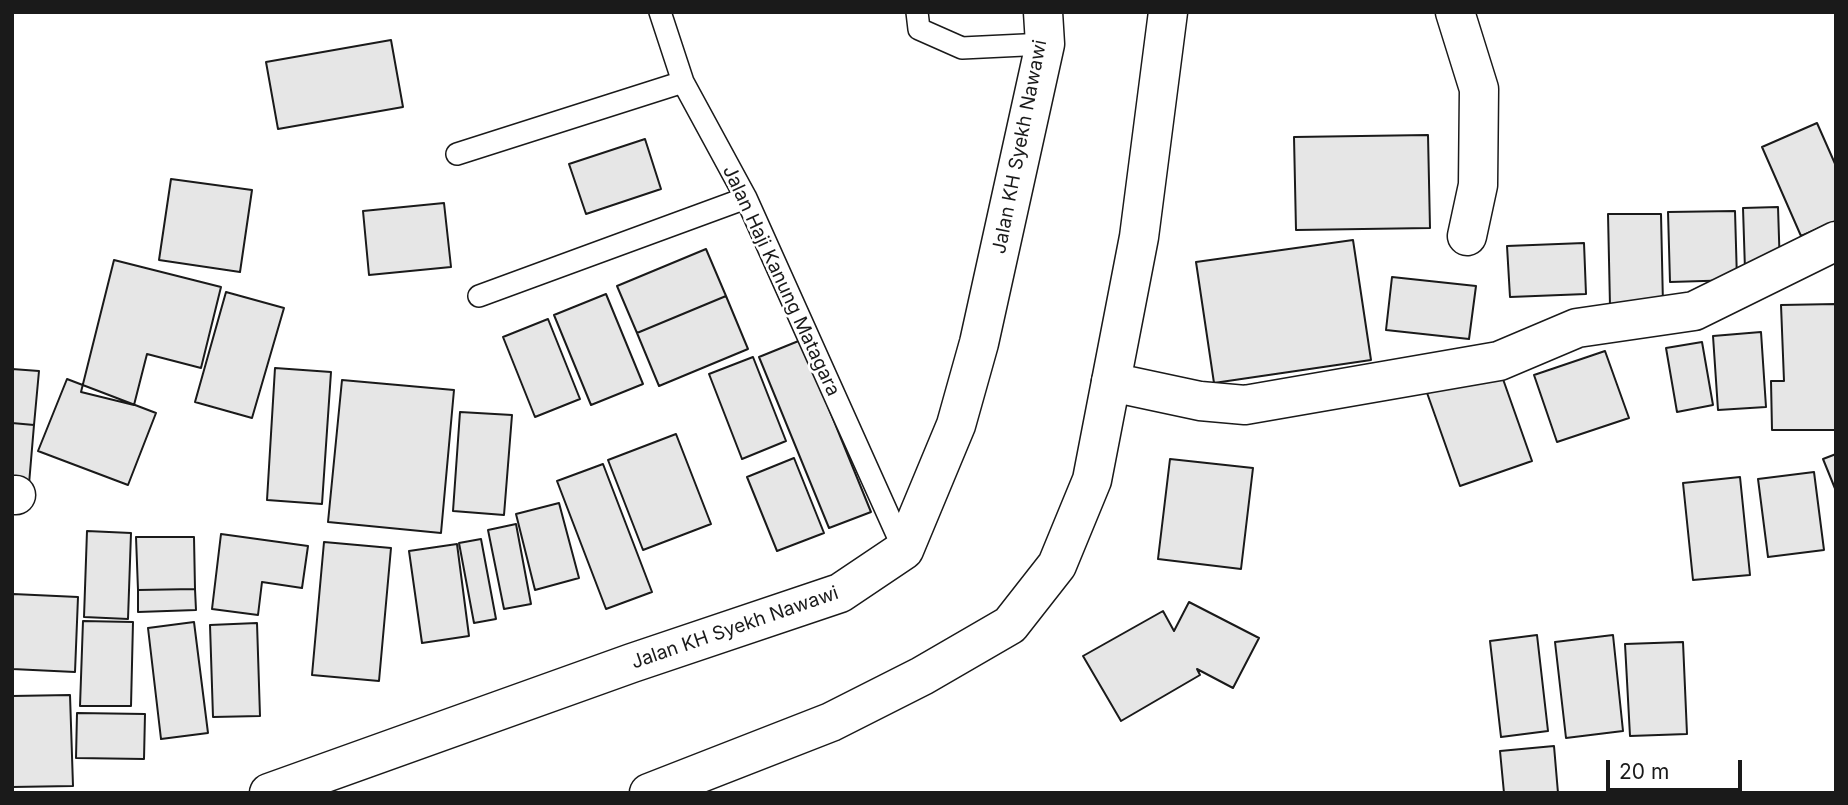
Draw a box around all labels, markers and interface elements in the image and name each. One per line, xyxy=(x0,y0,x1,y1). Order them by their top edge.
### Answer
street label: Jalan KH Syekh Nawawi xyxy=(988,38,1052,256)
street label: Jalan Haji Kanung Matagara xyxy=(717,162,845,400)
street label: Jalan KH Syekh Nawawi xyxy=(628,582,842,674)
scale bar xyxy=(1610,746,1746,790)
text: 20 m xyxy=(1619,759,1669,784)

